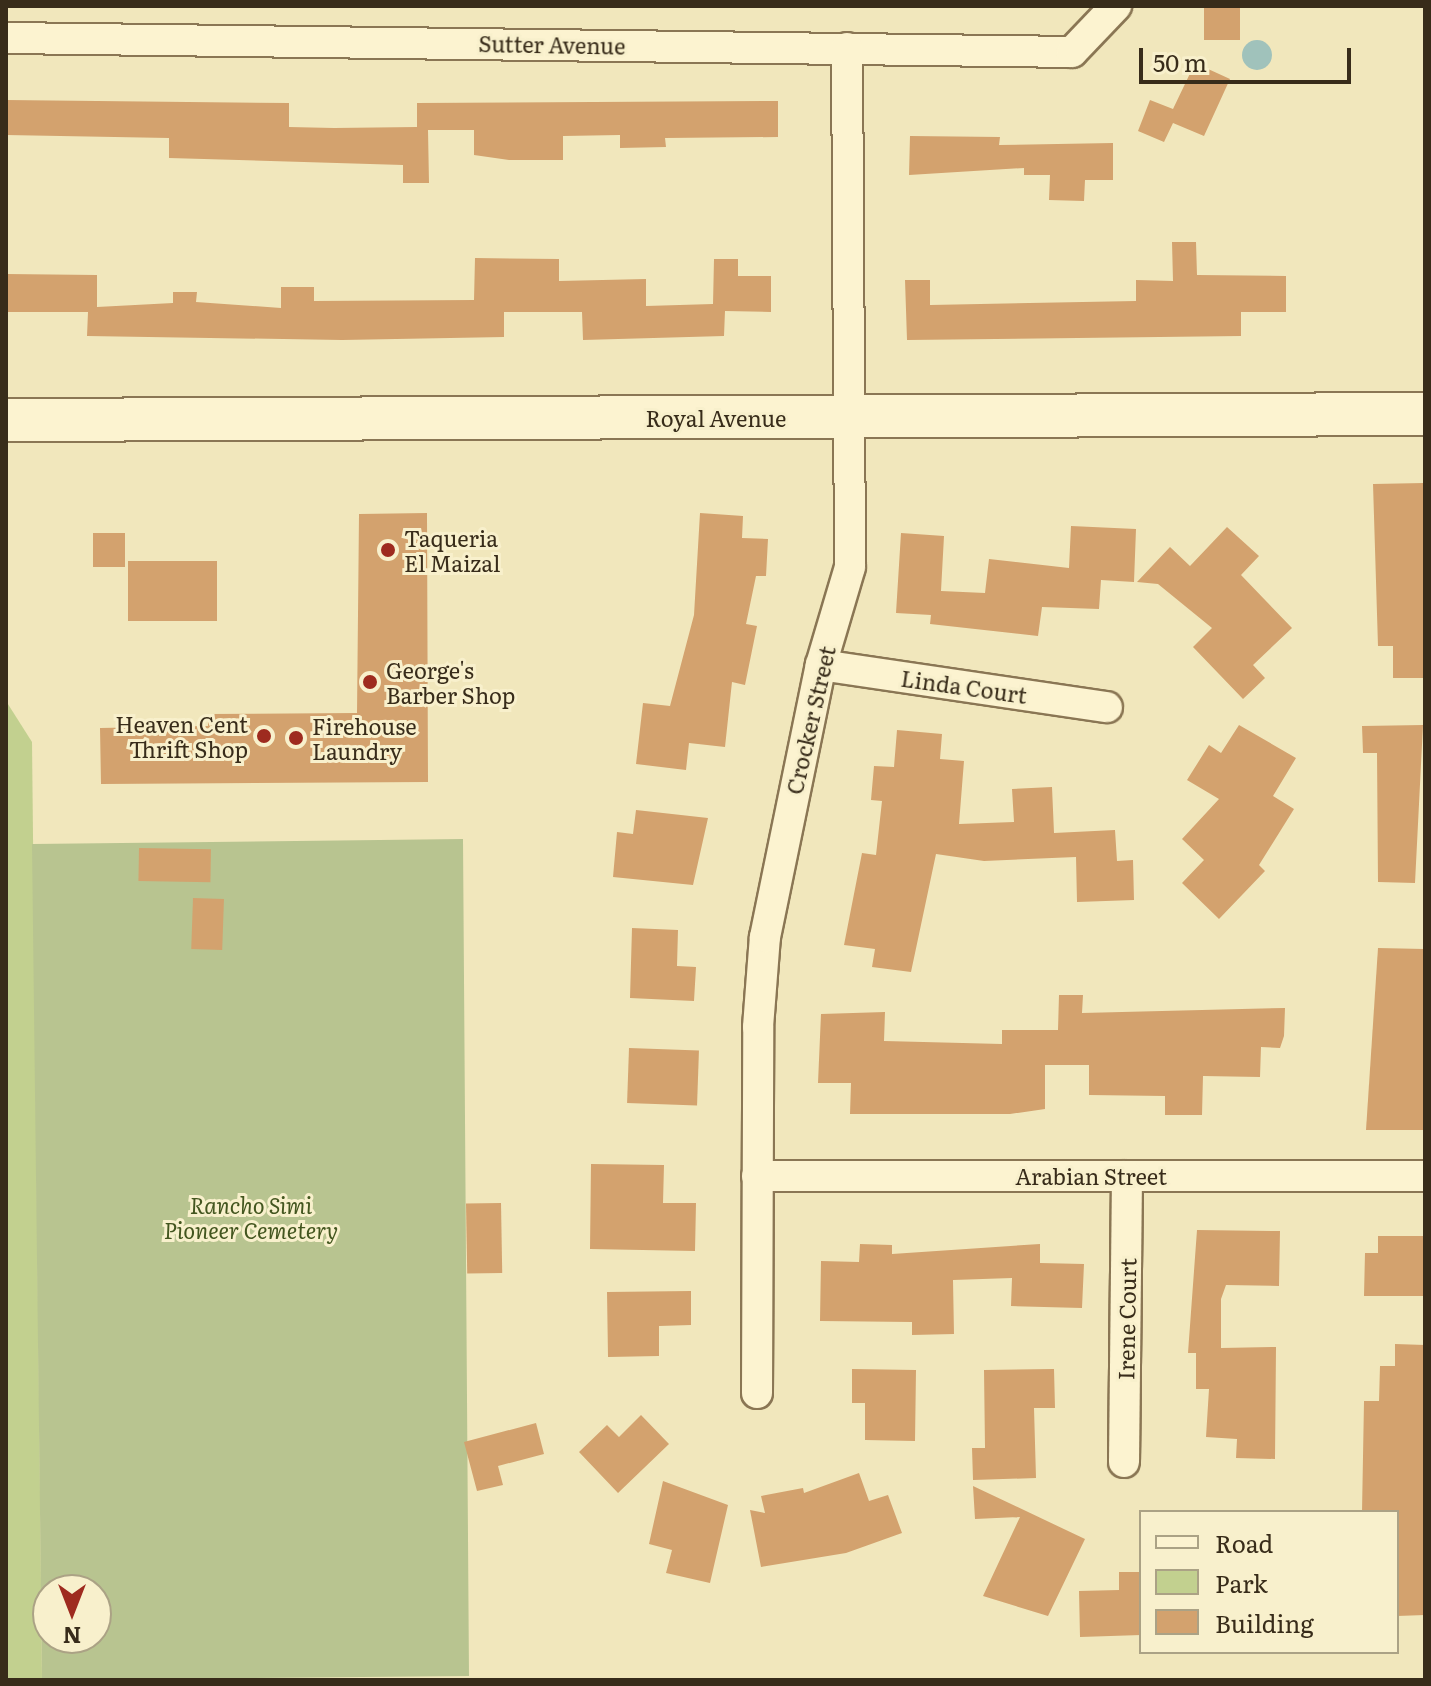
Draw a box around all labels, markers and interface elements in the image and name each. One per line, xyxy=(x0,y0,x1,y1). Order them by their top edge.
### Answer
street label: Sutter Avenue xyxy=(478,30,626,58)
scale bar xyxy=(1143,32,1355,82)
text: 50 m xyxy=(1153,44,1207,79)
street label: Royal Avenue xyxy=(645,405,787,431)
place label: Taqueria El Maizal xyxy=(404,524,500,576)
marker: Taqueria El Maizal xyxy=(379,541,397,559)
street label: Crocker Street xyxy=(780,643,840,797)
place label: George's Barber Shop xyxy=(386,656,515,708)
street label: Linda Court xyxy=(899,664,1029,708)
marker: George's Barber Shop xyxy=(361,673,379,691)
place label: Heaven Cent Thrift Shop xyxy=(115,710,248,762)
place label: Firehouse Laundry xyxy=(312,712,417,764)
marker: Heaven Cent Thrift Shop xyxy=(255,727,273,745)
marker: Firehouse Laundry xyxy=(287,729,305,747)
street label: Arabian Street xyxy=(1015,1163,1167,1189)
park label: Rancho Simi Pioneer Cemetery xyxy=(164,1191,338,1242)
street label: Irene Court xyxy=(1112,1258,1140,1380)
legend xyxy=(1139,1510,1399,1654)
text: Road xyxy=(1215,1525,1273,1560)
text: Park xyxy=(1215,1565,1268,1600)
north arrow xyxy=(32,1574,112,1654)
text: Building xyxy=(1215,1605,1314,1640)
text: N xyxy=(63,1620,81,1653)

